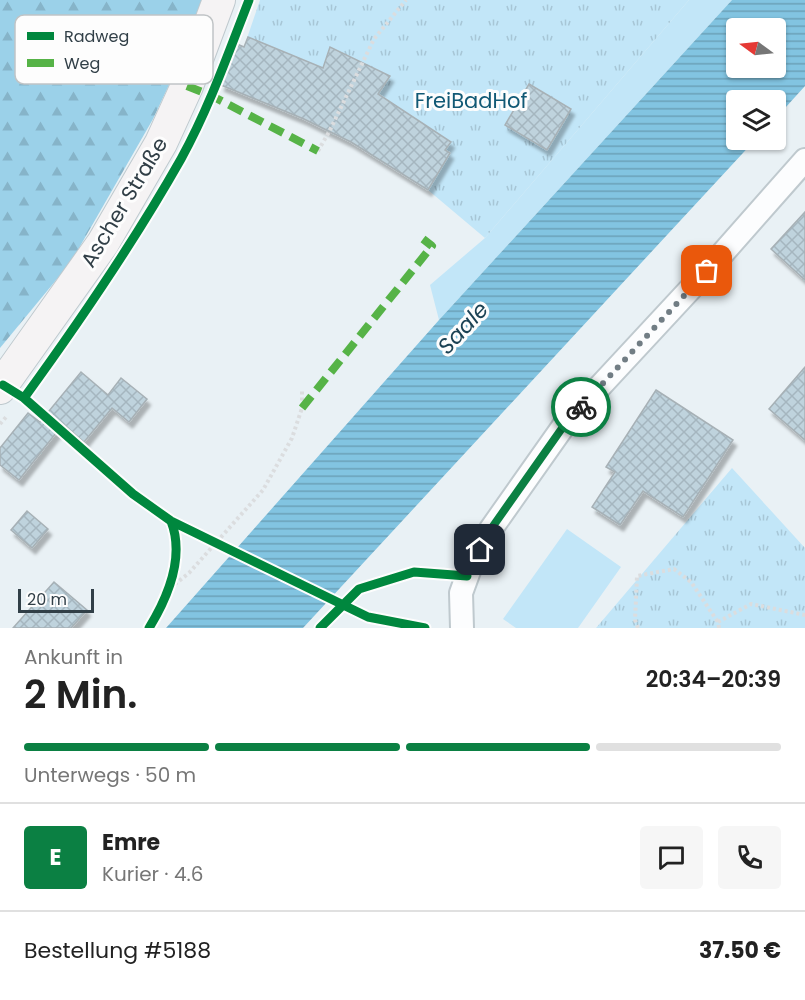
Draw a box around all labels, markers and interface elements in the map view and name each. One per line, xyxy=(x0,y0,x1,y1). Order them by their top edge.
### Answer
legend xyxy=(15,15,213,84)
north arrow xyxy=(726,18,786,78)
map controls xyxy=(726,18,786,150)
text: Radweg xyxy=(64,25,129,48)
text: Weg xyxy=(64,52,100,75)
park label: FreiBadHof xyxy=(415,86,527,115)
button: layers xyxy=(726,90,786,150)
street label: Ascher Straße xyxy=(74,131,174,273)
pin xyxy=(681,245,732,296)
icon: bag xyxy=(690,254,723,287)
water label: Saale xyxy=(431,295,495,361)
courier xyxy=(551,377,611,437)
icon: bike xyxy=(565,391,598,424)
pin xyxy=(454,524,505,575)
icon: home xyxy=(463,533,496,566)
scale bar xyxy=(18,586,94,614)
text: 20 m xyxy=(27,588,67,611)
text: Ankunft in xyxy=(24,643,123,671)
text: 20:34–20:39 xyxy=(646,664,781,695)
text: 2 Min. xyxy=(24,667,138,722)
text: Unterwegs · 50 m xyxy=(24,761,196,789)
button: chat xyxy=(640,826,703,889)
button: phone xyxy=(718,826,781,889)
text: Emre xyxy=(102,827,160,858)
text: E xyxy=(50,842,61,873)
text: Kurier · 4.6 xyxy=(102,860,203,888)
text: Bestellung #5188 xyxy=(24,935,211,966)
text: 37.50 € xyxy=(699,935,781,966)

